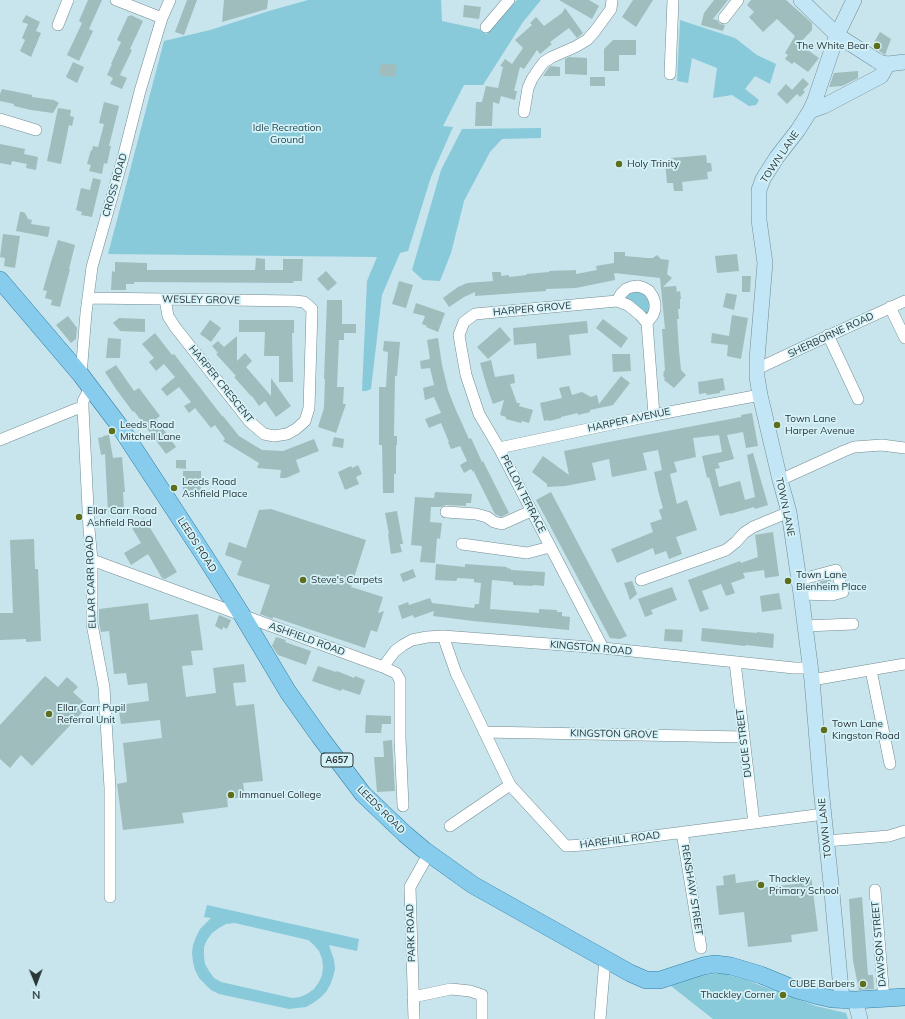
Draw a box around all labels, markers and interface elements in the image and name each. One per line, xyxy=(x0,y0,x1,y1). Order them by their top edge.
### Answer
place label: The White Bear xyxy=(796,40,869,52)
marker: The White Bear xyxy=(872,41,882,51)
park label: Idle Recreation Ground xyxy=(253,122,321,146)
street label: TOWN LANE xyxy=(758,129,802,185)
street label: CROSS ROAD xyxy=(100,152,130,218)
place label: Holy Trinity xyxy=(627,158,679,170)
marker: Holy Trinity xyxy=(614,159,624,169)
street label: WESLEY GROVE xyxy=(162,293,240,307)
street label: HARPER GROVE xyxy=(492,300,572,318)
street label: SHERBORNE ROAD xyxy=(786,310,876,360)
street label: HARPER CRESCENT xyxy=(186,343,256,425)
street label: HARPER AVENUE xyxy=(587,405,671,435)
place label: Town Lane Harper Avenue xyxy=(785,413,855,436)
place label: Leeds Road Mitchell Lane xyxy=(120,419,181,442)
marker: Town Lane Harper Avenue xyxy=(772,420,782,430)
marker: Leeds Road Mitchell Lane xyxy=(107,426,117,436)
street label: PELLON TERRACE xyxy=(498,453,548,535)
place label: Leeds Road Ashfield Place xyxy=(182,476,247,500)
street label: TOWN LANE xyxy=(773,476,797,538)
marker: Leeds Road Ashfield Place xyxy=(169,483,179,493)
place label: Ellar Carr Road Ashfield Road xyxy=(87,505,157,528)
marker: Ellar Carr Road Ashfield Road xyxy=(74,512,84,522)
street label: LEEDS ROAD xyxy=(175,515,219,575)
street label: ELLAR CARR ROAD xyxy=(83,535,99,629)
place label: Town Lane Blenheim Place xyxy=(796,569,867,592)
place label: Steve's Carpets xyxy=(311,574,383,586)
marker: Steve's Carpets xyxy=(298,575,308,585)
marker: Town Lane Blenheim Place xyxy=(783,576,793,586)
street label: ASHFIELD ROAD xyxy=(267,620,347,658)
street label: KINGSTON ROAD xyxy=(549,638,633,658)
place label: Ellar Carr Pupil Referral Unit xyxy=(57,702,125,726)
street label: DUCIE STREET xyxy=(734,708,754,778)
marker: Ellar Carr Pupil Referral Unit xyxy=(44,709,54,719)
place label: Town Lane Kingston Road xyxy=(832,718,900,742)
marker: Town Lane Kingston Road xyxy=(819,725,829,735)
street label: KINGSTON GROVE xyxy=(570,727,658,741)
road number: A657 xyxy=(321,753,353,767)
street label: LEEDS ROAD xyxy=(355,784,407,836)
place label: Immanuel College xyxy=(239,789,321,801)
marker: Immanuel College xyxy=(226,790,236,800)
street label: TOWN LANE xyxy=(816,797,834,859)
street label: HAREHILL ROAD xyxy=(579,829,661,851)
street label: RENSHAW STREET xyxy=(679,844,705,936)
place label: Thackley Primary School xyxy=(769,873,839,896)
marker: Thackley Primary School xyxy=(756,880,766,890)
street label: DAWSON STREET xyxy=(869,901,889,987)
street label: PARK ROAD xyxy=(404,904,418,962)
north arrow xyxy=(16,963,56,1003)
place label: CUBE Barbers xyxy=(789,978,855,990)
marker: CUBE Barbers xyxy=(858,979,868,989)
text: N xyxy=(32,988,40,1002)
place label: Thackley Corner xyxy=(701,989,775,1001)
marker: Thackley Corner xyxy=(778,990,788,1000)

